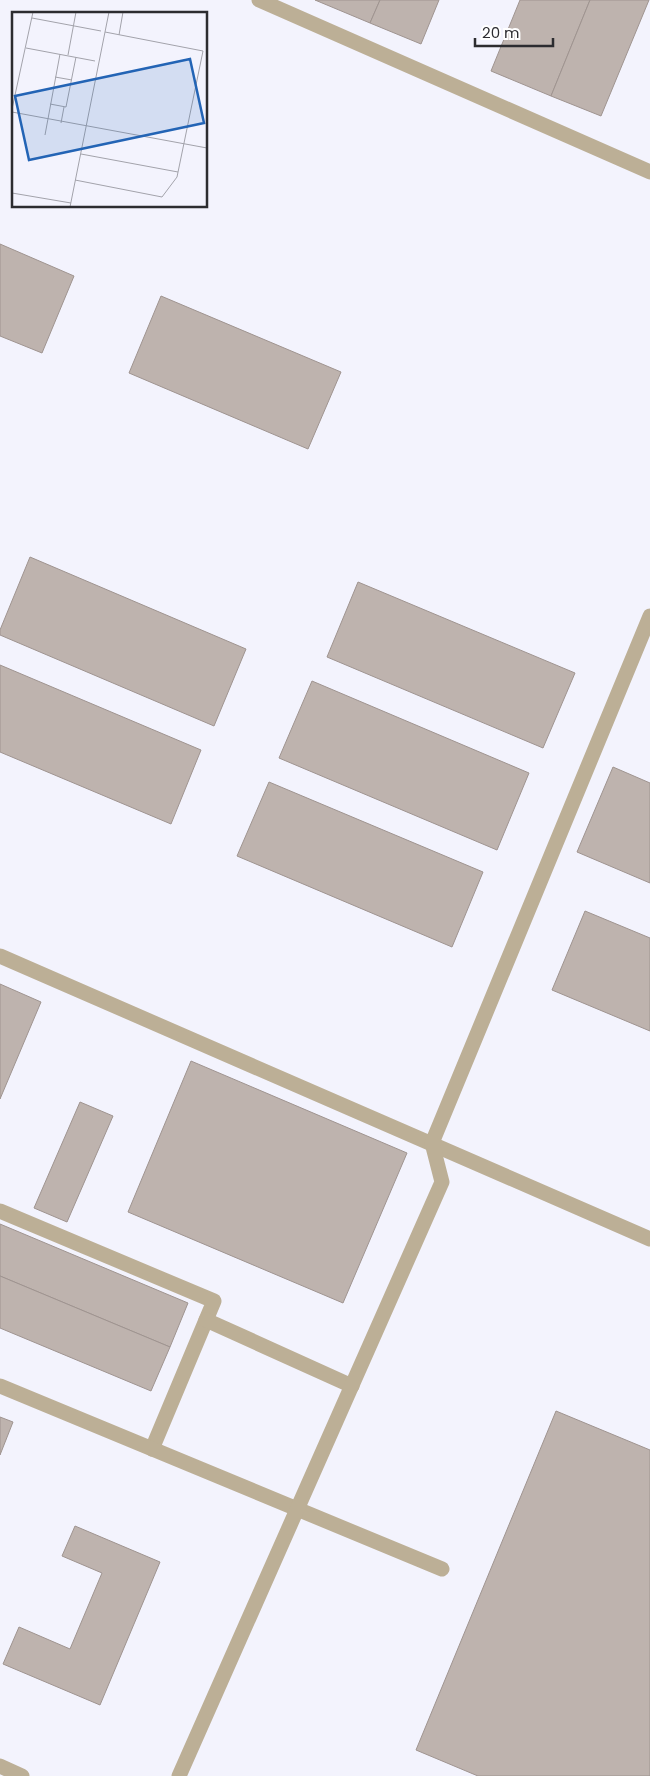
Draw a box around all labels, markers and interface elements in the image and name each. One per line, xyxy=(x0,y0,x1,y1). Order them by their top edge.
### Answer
inset map xyxy=(12,12,208,208)
scale bar xyxy=(475,15,552,47)
text: 20 m xyxy=(482,22,520,43)

